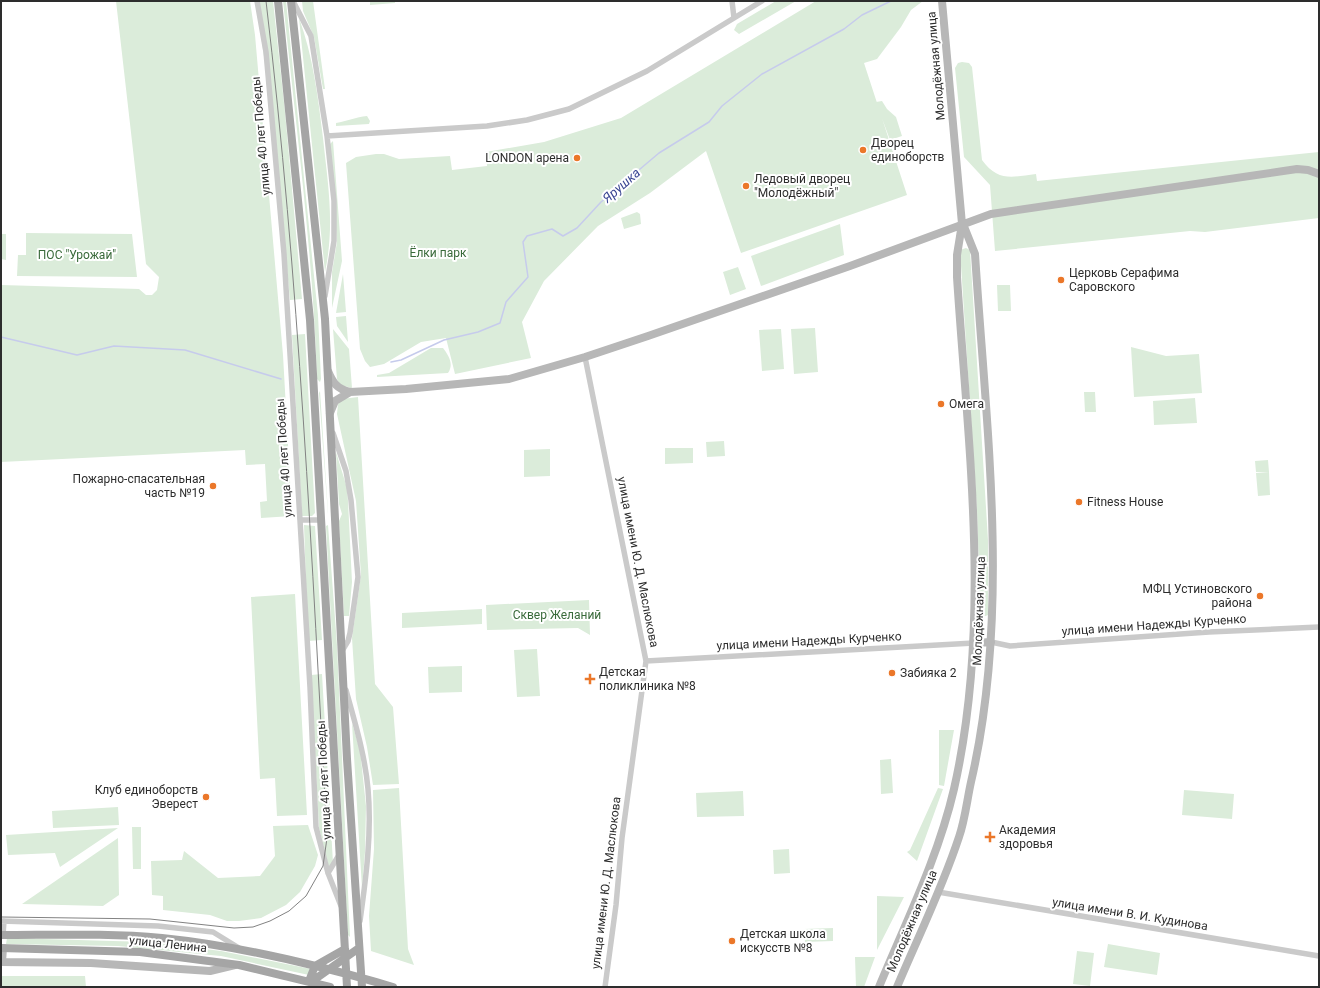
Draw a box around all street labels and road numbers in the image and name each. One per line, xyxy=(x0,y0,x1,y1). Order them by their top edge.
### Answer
street label: Молодёжная улица xyxy=(924,11,948,121)
street label: улица 40 лет Победы xyxy=(249,76,273,196)
street label: улица 40 лет Победы xyxy=(273,398,295,518)
street label: улица имени Ю. Д. Маслюкова xyxy=(615,475,661,649)
street label: Молодёжная улица xyxy=(970,556,988,666)
street label: улица имени Надежды Курченко xyxy=(1061,612,1247,638)
street label: улица имени Надежды Курченко xyxy=(716,629,902,653)
street label: улица 40 лет Победы xyxy=(314,720,334,840)
street label: улица имени Ю. Д. Маслюкова xyxy=(588,796,624,970)
street label: Молодёжная улица xyxy=(884,868,940,974)
street label: улица имени В. И. Кудинова xyxy=(1051,895,1209,933)
street label: улица Ленина xyxy=(128,933,208,955)

